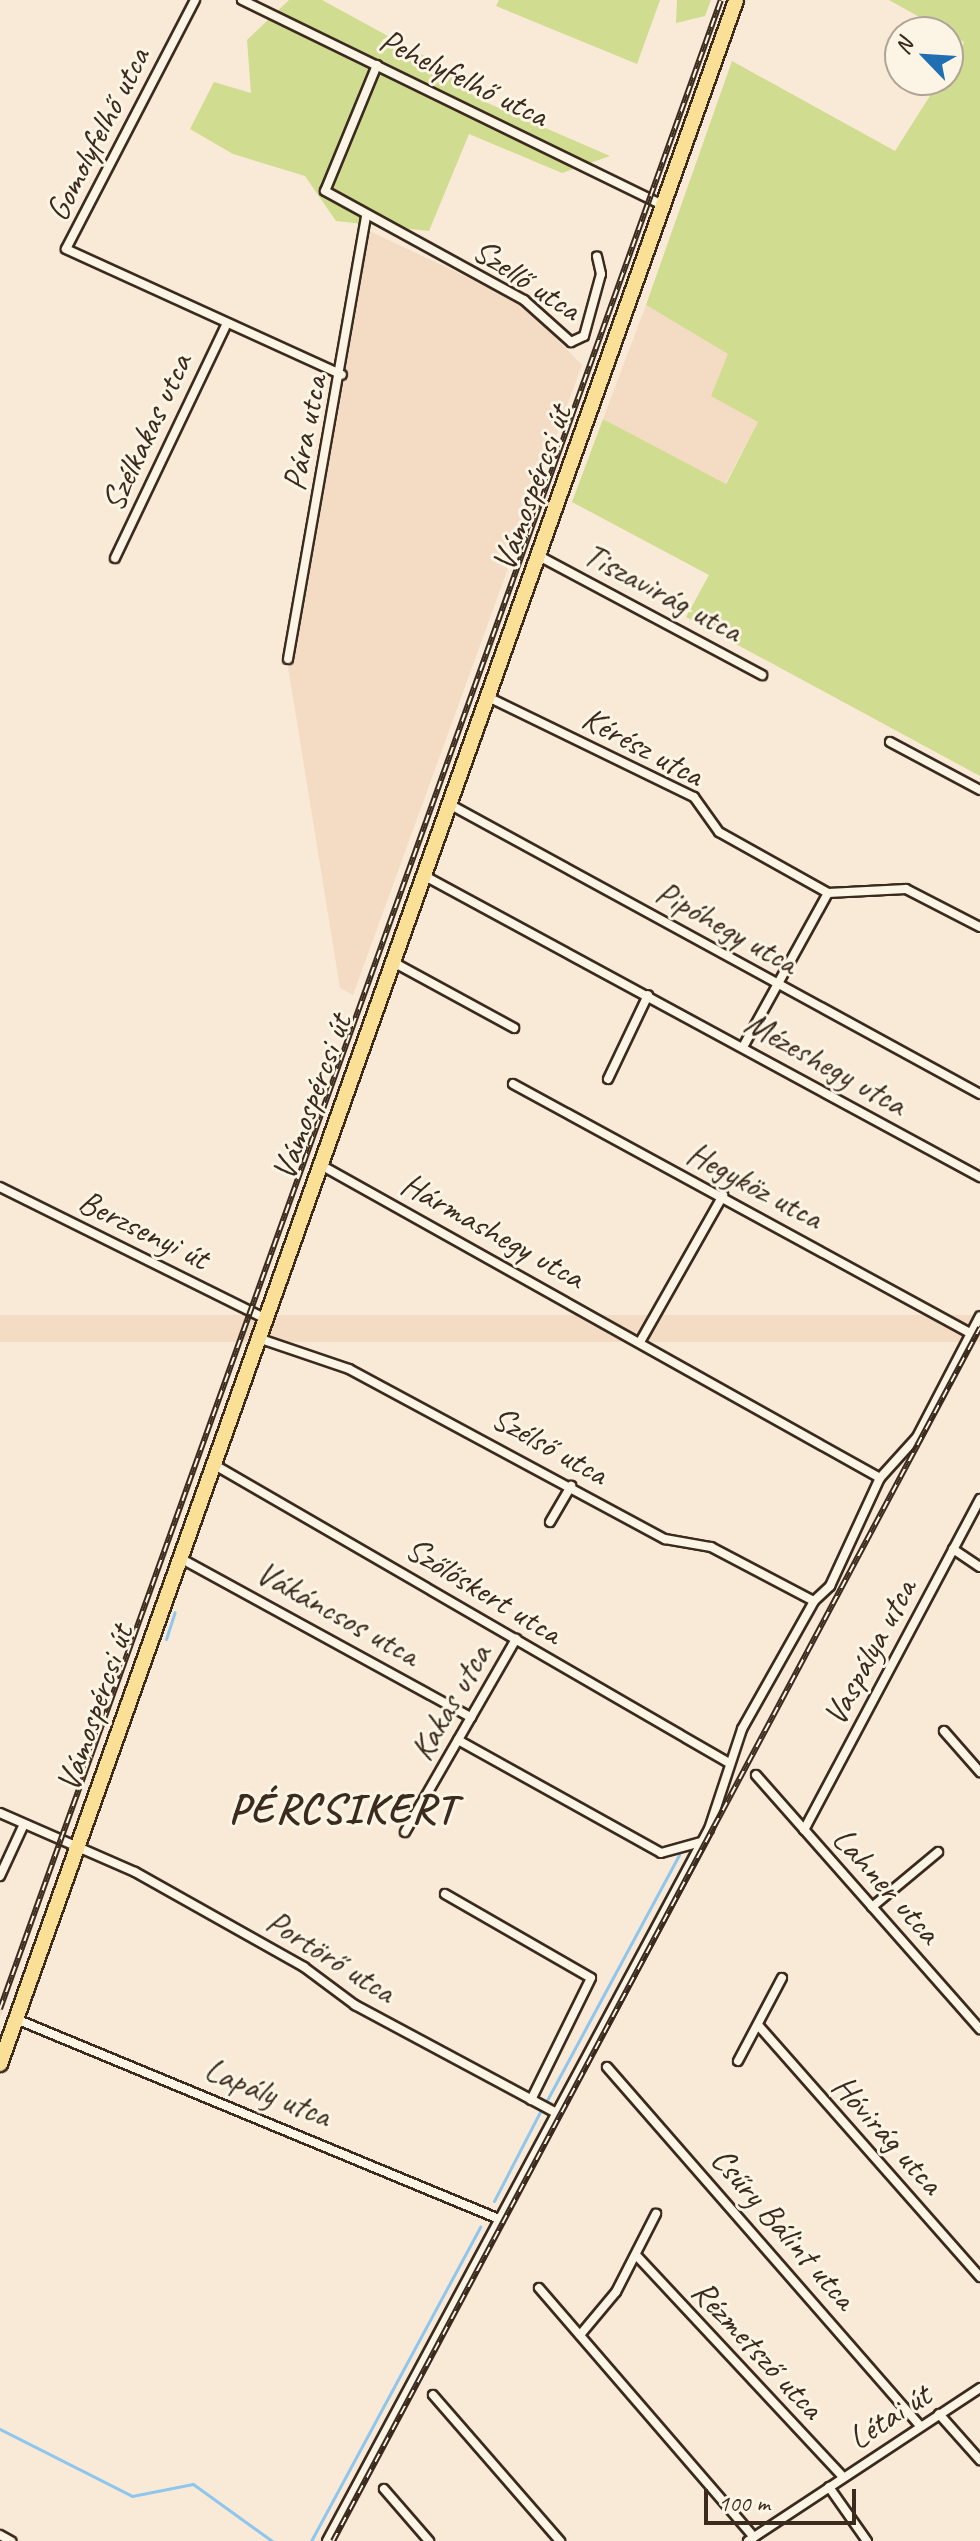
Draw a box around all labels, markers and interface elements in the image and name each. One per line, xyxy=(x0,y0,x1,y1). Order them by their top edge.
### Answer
north arrow xyxy=(884,16,964,96)
street label: Pehelyfelhő utca xyxy=(373,19,555,135)
text: N xyxy=(888,35,920,59)
street label: Gomolyfelhő utca xyxy=(36,41,158,227)
street label: Szellő utca xyxy=(466,229,588,329)
street label: Szélkakas utca xyxy=(92,348,200,516)
street label: Pára utca xyxy=(273,373,335,493)
street label: Vámospércsi út xyxy=(482,400,580,576)
street label: Tiszavirág utca xyxy=(577,534,749,650)
street label: Kérész utca xyxy=(575,697,711,795)
street label: Pipóhegy utca xyxy=(649,871,805,983)
street label: Mézeshegy utca xyxy=(739,1002,913,1124)
street label: Vámospércsi út xyxy=(262,1009,360,1185)
street label: Hegyköz utca xyxy=(681,1133,829,1237)
street label: Hármashegy utca xyxy=(395,1163,591,1297)
street label: Berzsenyi út xyxy=(72,1180,216,1278)
street label: Szélső utca xyxy=(485,1397,615,1493)
street label: Szőlőskert utca xyxy=(399,1528,569,1652)
street label: Vákáncsos utca xyxy=(250,1552,426,1674)
street label: Vaspálya utca xyxy=(814,1572,924,1732)
street label: Vámospércsi út xyxy=(47,1620,141,1796)
street label: Kakas utca xyxy=(401,1637,499,1767)
district label: PÉRCSIKERT xyxy=(230,1784,456,1834)
street label: Lahner utca xyxy=(825,1819,949,1951)
street label: Portörő utca xyxy=(259,1901,403,2011)
street label: Lapály utca xyxy=(199,2048,337,2136)
street label: Hóvirág utca xyxy=(824,2066,952,2202)
street label: Csűry Bálint utca xyxy=(703,2139,865,2317)
street label: Rézmetsző utca xyxy=(683,2271,833,2427)
street label: Létai út xyxy=(840,2374,938,2458)
scale bar xyxy=(708,2473,860,2523)
text: 100 m xyxy=(718,2488,770,2518)

